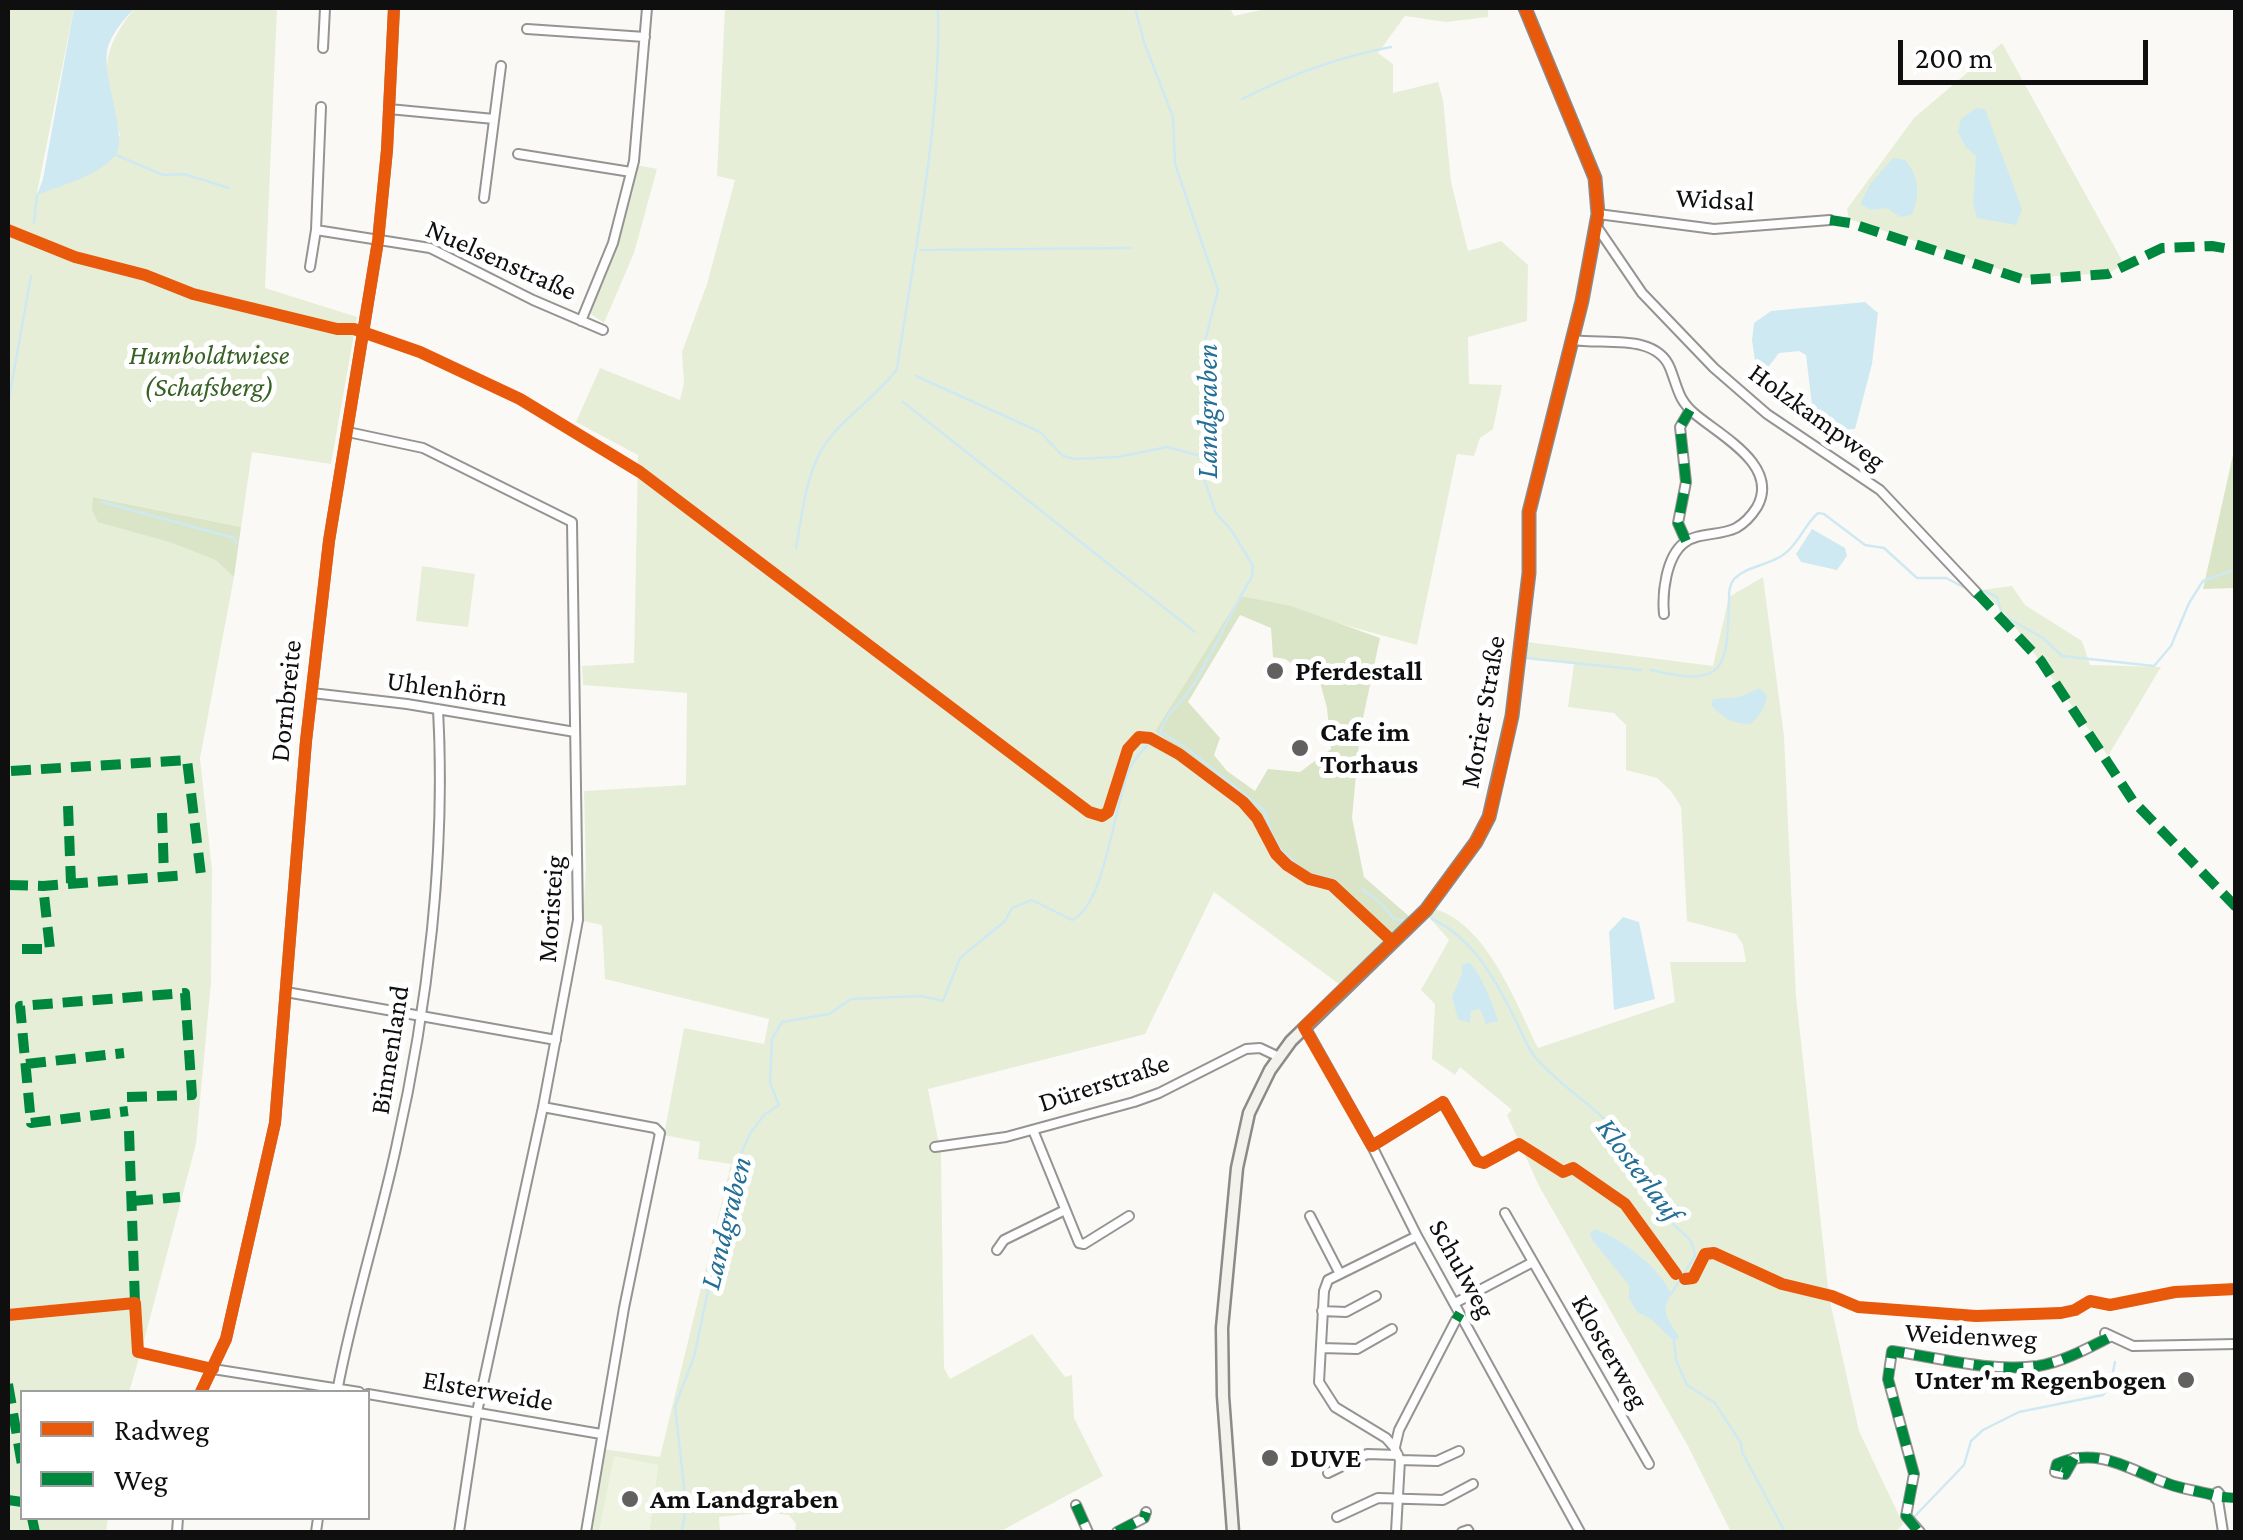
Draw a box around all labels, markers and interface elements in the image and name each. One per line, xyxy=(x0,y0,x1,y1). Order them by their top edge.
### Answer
scale bar xyxy=(1903,20,2153,82)
text: 200 m xyxy=(1915,41,1993,74)
street label: Widsal xyxy=(1675,181,1755,219)
street label: Nuelsenstraße xyxy=(420,212,582,308)
park label: Humboldtwiese (Schafsberg) xyxy=(129,338,289,404)
water label: Landgraben xyxy=(1190,343,1226,479)
street label: Holzkampweg xyxy=(1742,356,1892,478)
street label: Morier Straße xyxy=(1453,633,1513,791)
street label: Dornbreite xyxy=(263,638,309,764)
place label: Pferdestall xyxy=(1295,654,1423,688)
marker: Pferdestall xyxy=(1264,660,1286,682)
street label: Uhlenhörn xyxy=(384,664,510,714)
place label: Cafe im Torhaus xyxy=(1320,715,1418,781)
marker: Cafe im Torhaus xyxy=(1289,737,1311,759)
street label: Moristeig xyxy=(530,854,572,964)
street label: Binnenland xyxy=(363,983,417,1117)
street label: Dürerstraße xyxy=(1034,1046,1174,1120)
water label: Klosterlauf xyxy=(1588,1111,1690,1229)
water label: Landgraben xyxy=(692,1153,760,1293)
street label: Schulweg xyxy=(1421,1214,1503,1324)
street label: Klosterweg xyxy=(1564,1289,1656,1415)
street label: Weidenweg xyxy=(1904,1316,2038,1356)
street label: Elsterweide xyxy=(420,1363,556,1419)
place label: Unter'm Regenbogen xyxy=(1914,1363,2166,1397)
marker: Unter'm Regenbogen xyxy=(2175,1369,2197,1391)
legend xyxy=(20,1390,370,1520)
text: Radweg xyxy=(114,1413,210,1446)
place label: DUVE xyxy=(1290,1441,1361,1475)
marker: DUVE xyxy=(1259,1447,1281,1469)
text: Weg xyxy=(114,1463,168,1496)
place label: Am Landgraben xyxy=(650,1482,839,1516)
marker: Am Landgraben xyxy=(619,1488,641,1510)

